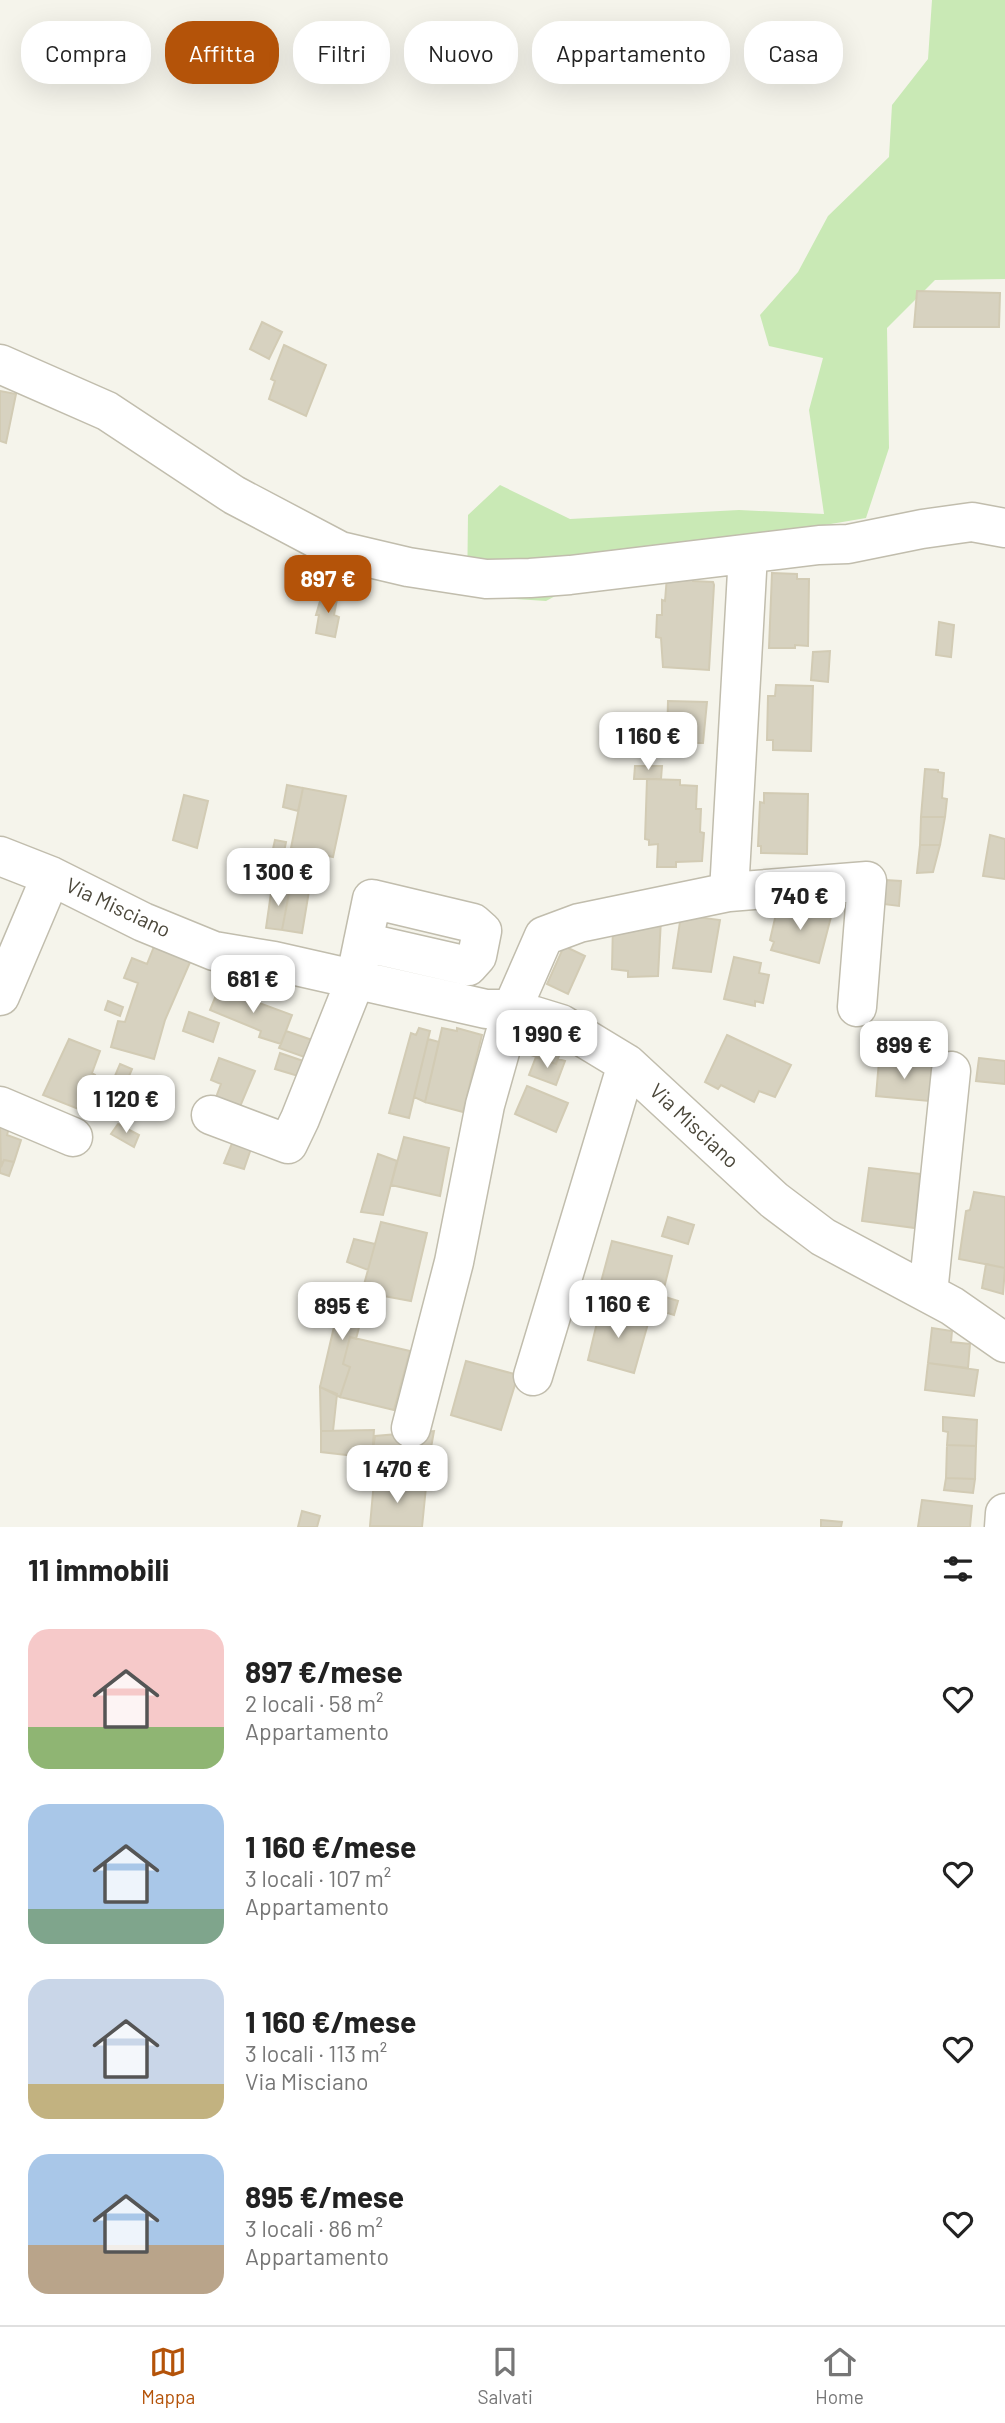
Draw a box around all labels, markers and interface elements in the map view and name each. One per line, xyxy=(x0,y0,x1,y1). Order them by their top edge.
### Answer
chip: Compra xyxy=(21,21,151,84)
chip: Affitta xyxy=(165,21,279,84)
chip: Filtri xyxy=(293,21,390,84)
chip: Nuovo xyxy=(404,21,518,84)
chip: Appartamento xyxy=(532,21,730,84)
chip: Casa xyxy=(744,21,843,84)
pin: 897 € xyxy=(279,556,377,615)
text: 897 € xyxy=(300,564,356,592)
pin: 1 160 € xyxy=(583,712,713,772)
text: 1 160 € xyxy=(615,721,681,749)
pin: 1 300 € xyxy=(213,848,343,908)
text: 1 300 € xyxy=(243,857,313,885)
street label: Via Misciano xyxy=(62,871,175,942)
pin: 740 € xyxy=(751,872,849,932)
text: 740 € xyxy=(771,881,829,909)
pin: 681 € xyxy=(204,956,302,1015)
text: 681 € xyxy=(227,964,279,992)
pin: 1 990 € xyxy=(482,1010,612,1070)
text: 1 990 € xyxy=(512,1019,582,1047)
pin: 899 € xyxy=(855,1021,953,1081)
text: 899 € xyxy=(876,1030,932,1058)
pin: 1 120 € xyxy=(61,1076,191,1135)
street label: Via Misciano xyxy=(645,1077,745,1172)
text: 1 120 € xyxy=(93,1084,159,1112)
pin: 1 160 € xyxy=(553,1280,683,1340)
pin: 895 € xyxy=(293,1282,391,1342)
text: 1 160 € xyxy=(585,1289,651,1317)
text: 895 € xyxy=(314,1291,370,1319)
pin: 1 470 € xyxy=(332,1446,462,1505)
text: 1 470 € xyxy=(363,1454,431,1482)
icon: filters xyxy=(939,1550,977,1588)
text: 11 immobili xyxy=(28,1551,169,1587)
text: 897 €/mese xyxy=(245,1653,403,1689)
icon: home xyxy=(84,1657,168,1741)
icon: heart xyxy=(939,1680,977,1718)
text: 2 locali · 58 m² xyxy=(245,1689,384,1717)
text: Appartamento xyxy=(245,1717,389,1745)
text: 1 160 €/mese xyxy=(245,1828,416,1864)
icon: home xyxy=(84,1832,168,1916)
icon: heart xyxy=(939,1855,977,1893)
text: 3 locali · 107 m² xyxy=(245,1864,391,1892)
text: Appartamento xyxy=(245,1892,389,1920)
text: 1 160 €/mese xyxy=(245,2003,416,2039)
icon: home xyxy=(84,2007,168,2091)
icon: heart xyxy=(939,2030,977,2068)
text: 3 locali · 113 m² xyxy=(245,2039,387,2067)
text: Via Misciano xyxy=(245,2067,369,2095)
text: 895 €/mese xyxy=(245,2178,404,2214)
icon: home xyxy=(84,2182,168,2266)
icon: heart xyxy=(939,2205,977,2243)
text: 3 locali · 86 m² xyxy=(245,2214,383,2242)
text: Appartamento xyxy=(245,2242,389,2270)
tab: Mappa xyxy=(141,2343,195,2408)
tab: Salvati xyxy=(478,2343,533,2408)
tab: Home xyxy=(815,2343,864,2408)

